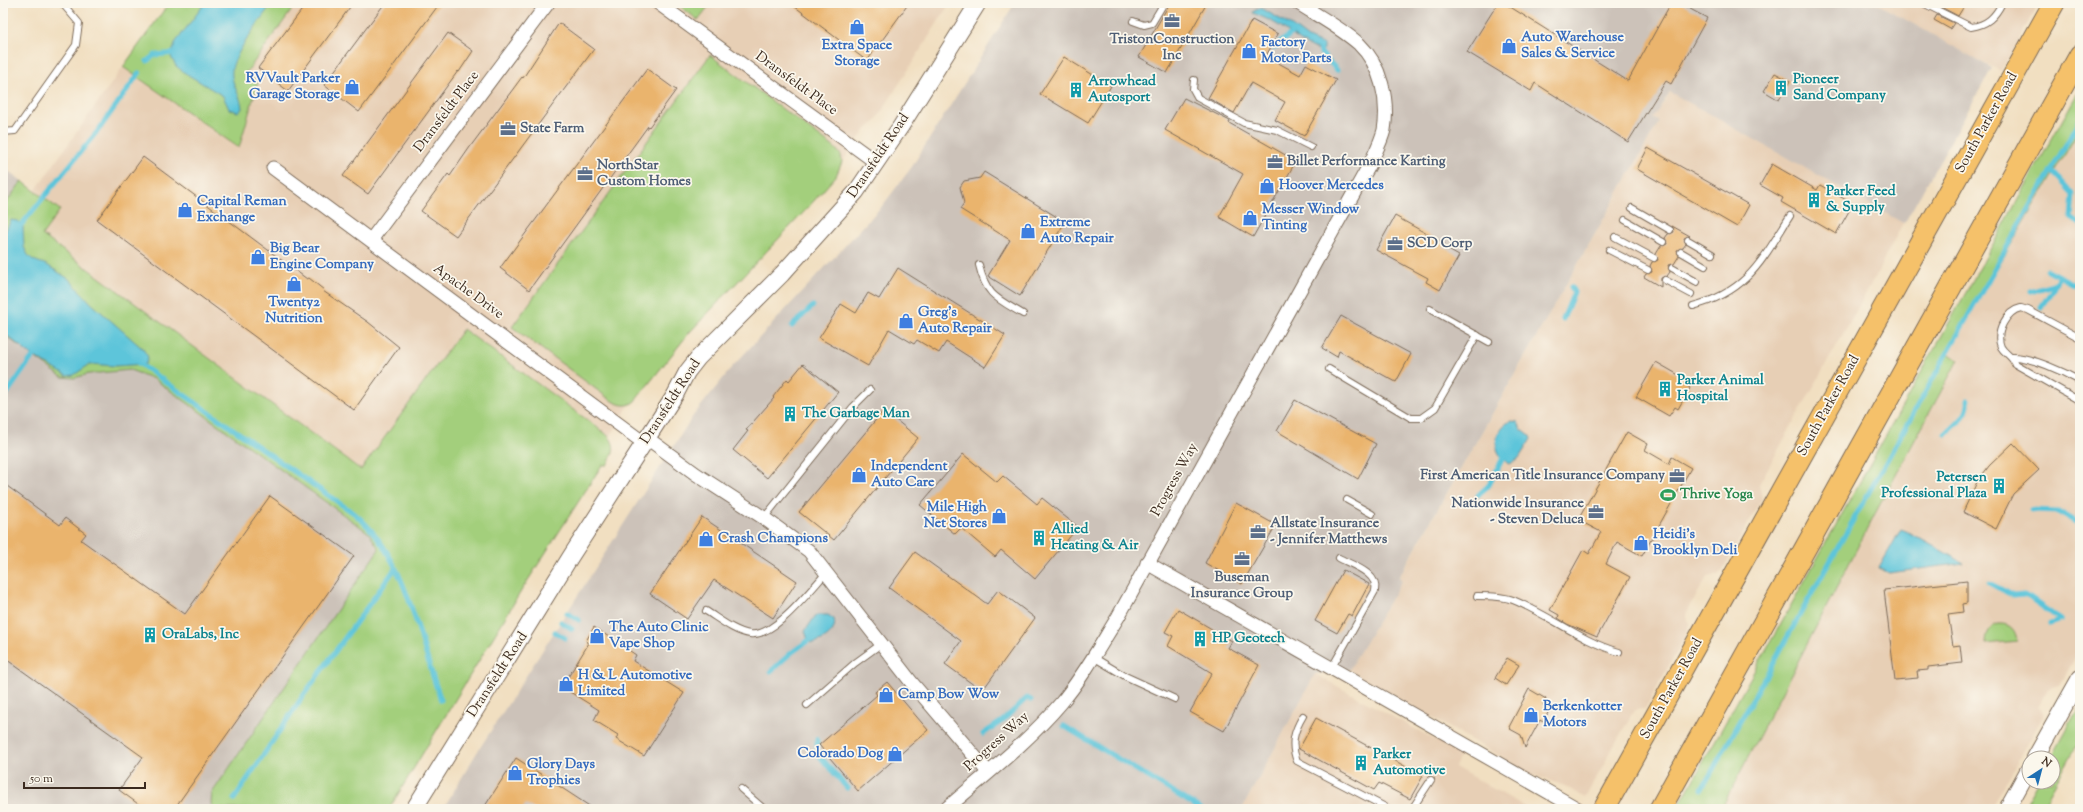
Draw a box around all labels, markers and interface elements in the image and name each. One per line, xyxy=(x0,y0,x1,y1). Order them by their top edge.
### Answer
office icon: TristonConstruction Inc xyxy=(1163,12,1181,30)
shop icon: Extra Space Storage xyxy=(848,18,866,36)
place label: Auto Warehouse Sales & Service xyxy=(1521,28,1624,64)
place label: TristonConstruction Inc xyxy=(1109,30,1235,66)
place label: Factory Motor Parts xyxy=(1261,33,1332,69)
place label: Extra Space Storage xyxy=(822,36,893,72)
shop icon: Auto Warehouse Sales & Service xyxy=(1500,37,1518,55)
shop icon: Factory Motor Parts xyxy=(1240,42,1258,60)
street label: Dransfeldt Place xyxy=(751,47,841,121)
street label: Dransfeldt Place xyxy=(410,67,484,157)
place label: RVVault Parker Garage Storage xyxy=(246,69,341,105)
street label: South Parker Road xyxy=(1951,69,2023,177)
place label: Pioneer Sand Company xyxy=(1793,70,1886,106)
place label: Arrowhead Autosport xyxy=(1088,72,1156,108)
shop icon: RVVault Parker Garage Storage xyxy=(343,78,361,96)
building icon: Pioneer Sand Company xyxy=(1772,79,1790,97)
building icon: Arrowhead Autosport xyxy=(1067,81,1085,99)
street label: Dransfeldt Road xyxy=(843,110,915,202)
place label: State Farm xyxy=(520,119,585,139)
office icon: State Farm xyxy=(499,120,517,138)
place label: Billet Performance Karting xyxy=(1287,152,1446,172)
office icon: Billet Performance Karting xyxy=(1266,153,1284,171)
place label: NorthStar Custom Homes xyxy=(597,156,691,192)
office icon: NorthStar Custom Homes xyxy=(576,165,594,183)
place label: Hoover Mercedes xyxy=(1279,176,1384,196)
shop icon: Hoover Mercedes xyxy=(1258,177,1276,195)
place label: Parker Feed & Supply xyxy=(1826,182,1896,218)
building icon: Parker Feed & Supply xyxy=(1805,191,1823,209)
place label: Capital Reman Exchange xyxy=(197,192,287,228)
place label: Messer Window Tinting xyxy=(1262,200,1360,236)
shop icon: Capital Reman Exchange xyxy=(176,201,194,219)
shop icon: Messer Window Tinting xyxy=(1241,209,1259,227)
place label: Extreme Auto Repair xyxy=(1040,213,1115,249)
shop icon: Extreme Auto Repair xyxy=(1019,222,1037,240)
place label: SCD Corp xyxy=(1407,234,1473,254)
office icon: SCD Corp xyxy=(1386,235,1404,253)
place label: Big Bear Engine Company xyxy=(270,239,374,275)
shop icon: Big Bear Engine Company xyxy=(249,248,267,266)
street label: Apache Drive xyxy=(429,260,507,324)
shop icon: Twenty2 Nutrition xyxy=(285,275,303,293)
place label: Twenty2 Nutrition xyxy=(265,293,324,329)
place label: Greg's Auto Repair xyxy=(918,303,993,339)
shop icon: Greg's Auto Repair xyxy=(897,312,915,330)
street label: South Parker Road xyxy=(1793,352,1865,460)
street label: Dransfeldt Road xyxy=(636,355,706,449)
place label: Parker Animal Hospital xyxy=(1677,371,1764,407)
building icon: Parker Animal Hospital xyxy=(1656,380,1674,398)
place label: The Garbage Man xyxy=(802,404,911,424)
building icon: The Garbage Man xyxy=(781,405,799,423)
street label: Progress Way xyxy=(1147,440,1203,520)
place label: Independent Auto Care xyxy=(871,457,948,493)
shop icon: Independent Auto Care xyxy=(850,466,868,484)
place label: First American Title Insurance Company xyxy=(1420,466,1665,486)
office icon: First American Title Insurance Company xyxy=(1668,467,1686,485)
place label: Petersen Professional Plaza xyxy=(1881,468,1988,504)
building icon: Petersen Professional Plaza xyxy=(1990,477,2008,495)
place label: Thrive Yoga xyxy=(1680,485,1754,505)
sports icon: Thrive Yoga xyxy=(1659,486,1677,504)
place label: Nationwide Insurance - Steven Deluca xyxy=(1452,494,1585,530)
place label: Mile High Net Stores xyxy=(924,498,988,534)
office icon: Nationwide Insurance - Steven Deluca xyxy=(1587,503,1605,521)
shop icon: Mile High Net Stores xyxy=(990,507,1008,525)
place label: Allstate Insurance - Jennifer Matthews xyxy=(1270,514,1388,550)
place label: Allied Heating & Air xyxy=(1051,520,1139,556)
office icon: Allstate Insurance - Jennifer Matthews xyxy=(1249,523,1267,541)
place label: Heidi's Brooklyn Deli xyxy=(1653,525,1737,561)
place label: Crash Champions xyxy=(718,529,829,549)
building icon: Allied Heating & Air xyxy=(1030,529,1048,547)
shop icon: Crash Champions xyxy=(697,530,715,548)
shop icon: Heidi's Brooklyn Deli xyxy=(1632,534,1650,552)
office icon: Buseman Insurance Group xyxy=(1233,550,1251,568)
place label: Buseman Insurance Group xyxy=(1191,568,1293,604)
place label: The Auto Clinic Vape Shop xyxy=(609,618,709,654)
place label: OraLabs, Inc xyxy=(162,625,240,645)
building icon: OraLabs, Inc xyxy=(141,626,159,644)
shop icon: The Auto Clinic Vape Shop xyxy=(588,627,606,645)
street label: Dransfeldt Road xyxy=(463,628,533,722)
place label: HP Geotech xyxy=(1212,629,1286,649)
building icon: HP Geotech xyxy=(1191,630,1209,648)
street label: South Parker Road xyxy=(1636,635,1708,743)
place label: H & L Automotive Limited xyxy=(578,666,693,702)
shop icon: H & L Automotive Limited xyxy=(557,675,575,693)
place label: Camp Bow Wow xyxy=(898,685,1000,705)
shop icon: Camp Bow Wow xyxy=(877,686,895,704)
place label: Berkenkotter Motors xyxy=(1543,697,1623,733)
shop icon: Berkenkotter Motors xyxy=(1522,706,1540,724)
street label: Progress Way xyxy=(960,707,1034,777)
place label: Colorado Dog xyxy=(798,744,883,764)
shop icon: Colorado Dog xyxy=(886,745,904,763)
place label: Parker Automotive xyxy=(1373,745,1446,781)
north arrow xyxy=(2021,750,2061,790)
text: N xyxy=(2037,753,2055,772)
building icon: Parker Automotive xyxy=(1352,754,1370,772)
place label: Glory Days Trophies xyxy=(527,755,595,791)
scale bar xyxy=(24,764,145,790)
shop icon: Glory Days Trophies xyxy=(506,764,524,782)
text: 50 m xyxy=(29,770,53,788)

